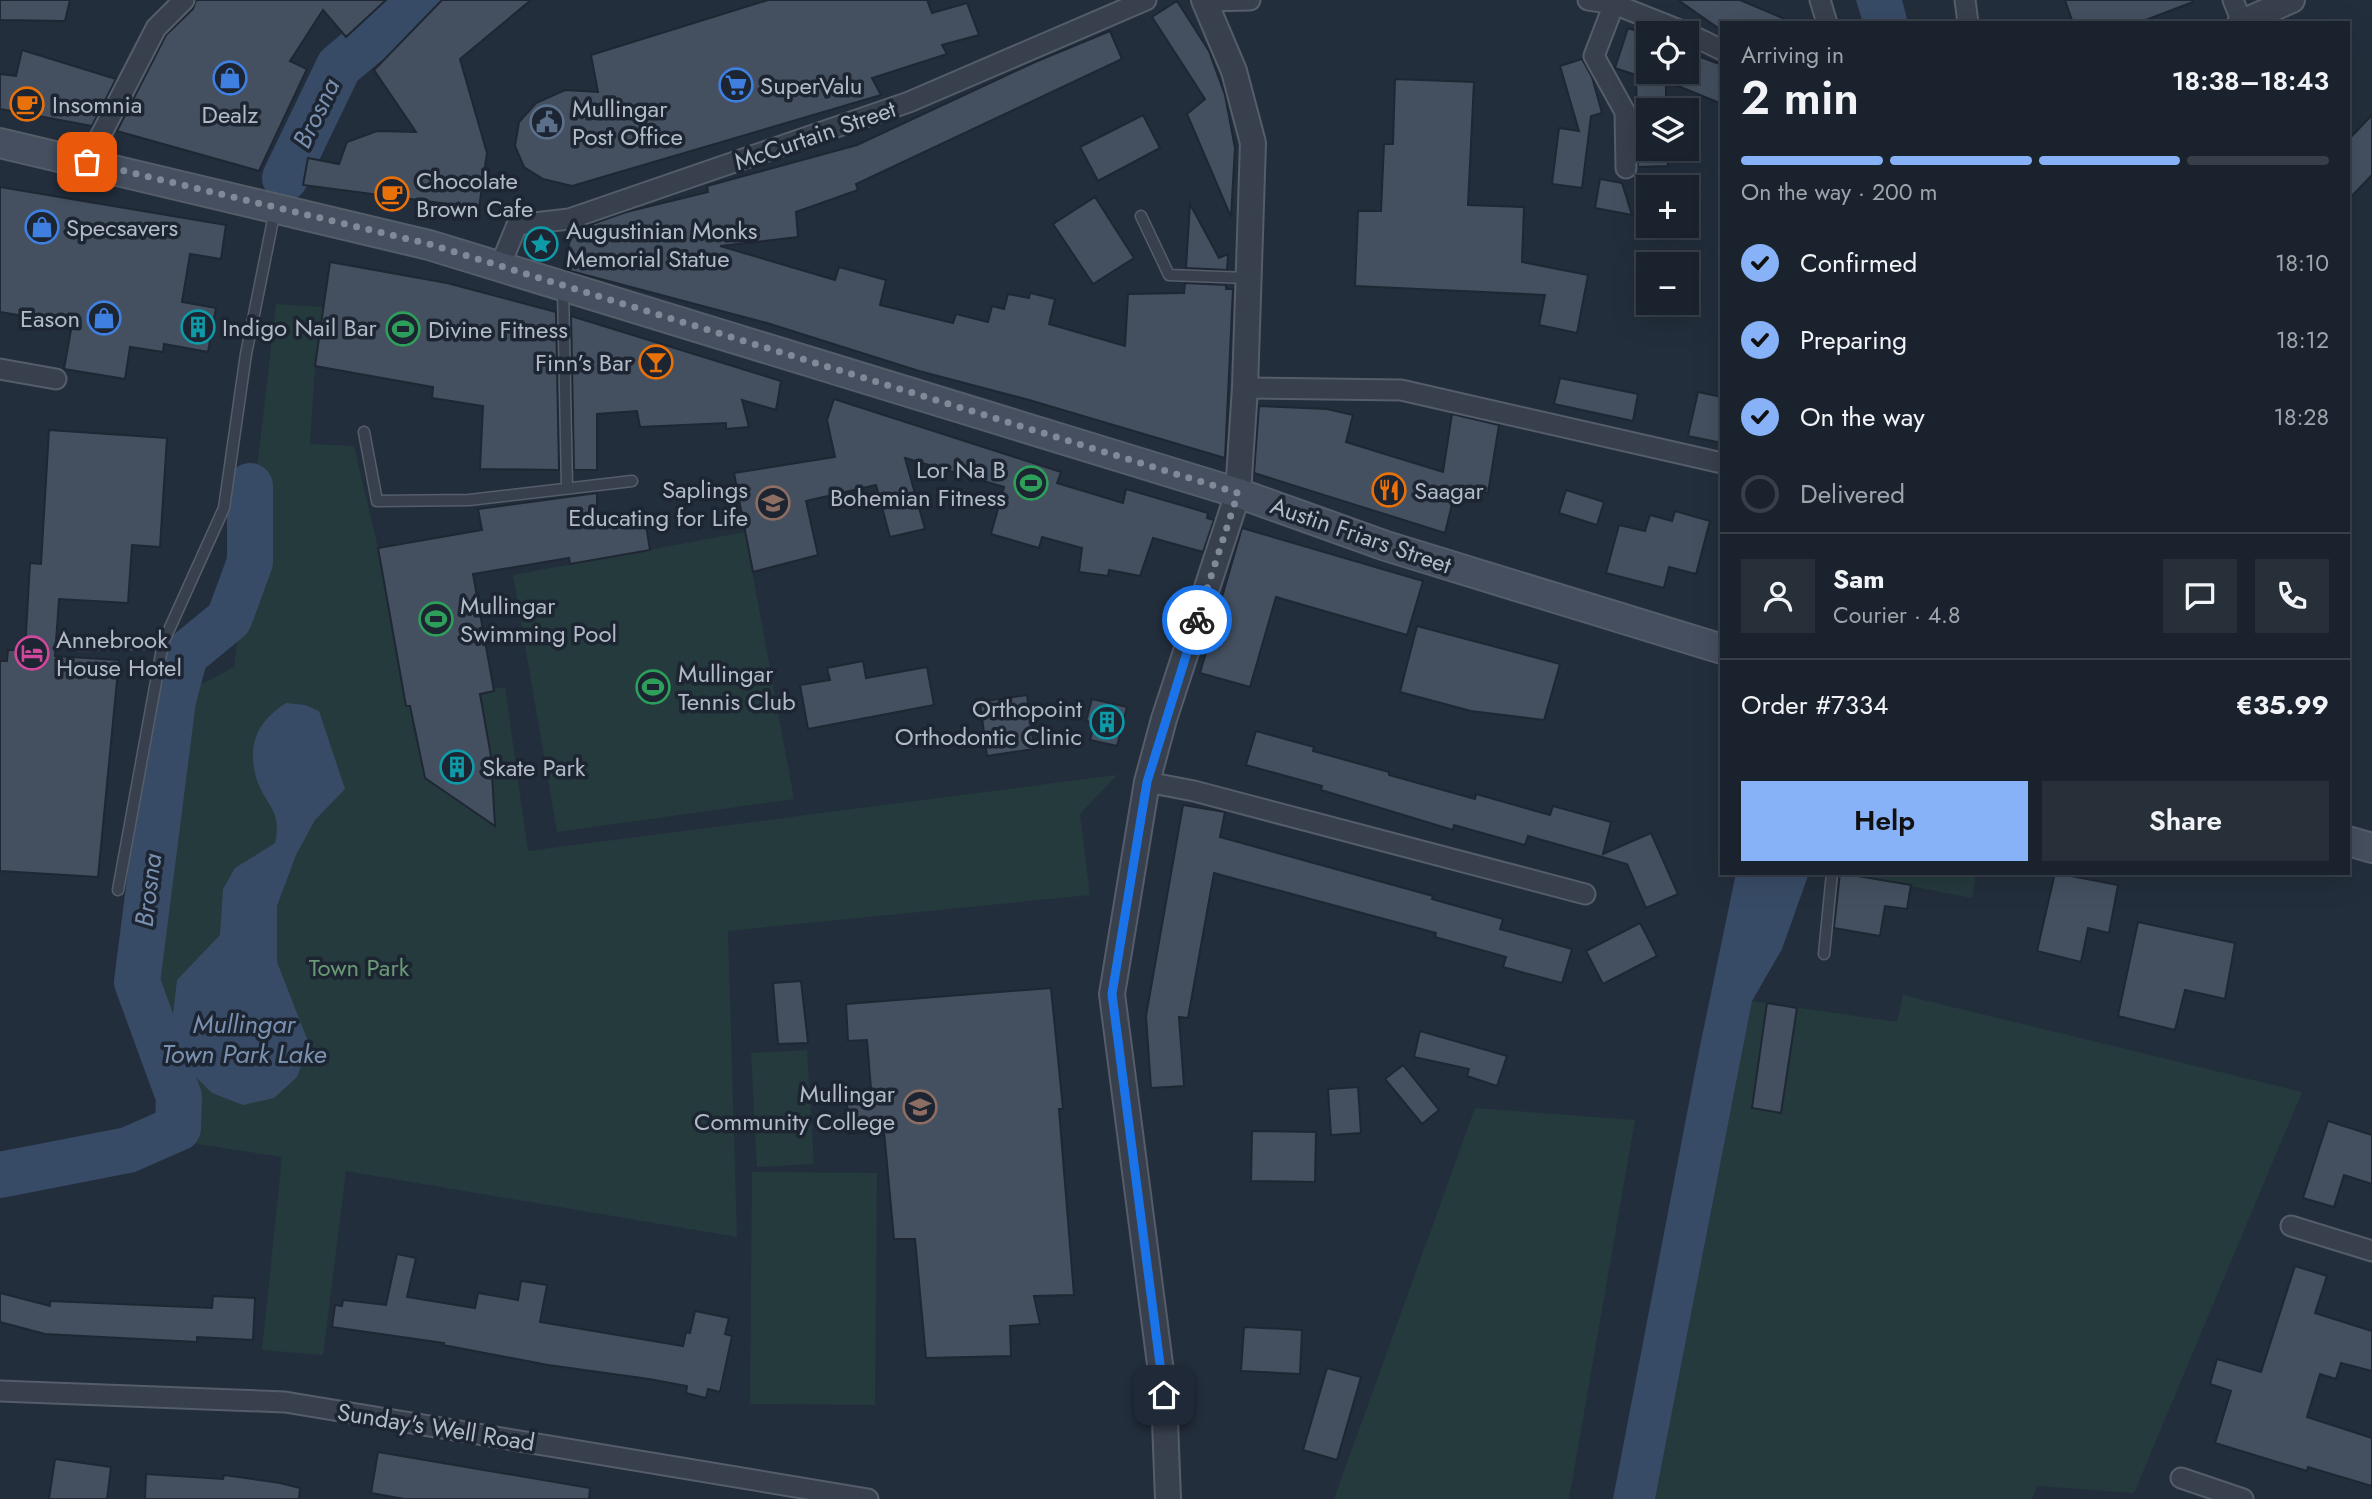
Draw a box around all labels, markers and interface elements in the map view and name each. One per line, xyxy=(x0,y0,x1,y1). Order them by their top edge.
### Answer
map controls xyxy=(1636,21,1699,315)
button: locate xyxy=(1636,21,1699,84)
text: Arriving in xyxy=(1741,38,1844,72)
shop icon: Dealz xyxy=(211,59,249,97)
text: 18:38–18:43 xyxy=(2172,62,2329,100)
text: 2 min xyxy=(1741,65,1859,131)
supermarket icon: SuperValu xyxy=(717,66,755,104)
place label: SuperValu xyxy=(760,68,862,103)
water label: Brosna xyxy=(283,71,350,155)
cafe icon: Insomnia xyxy=(8,85,46,123)
place label: Insomnia xyxy=(52,87,142,122)
place label: Mullingar Post Office xyxy=(572,91,683,154)
street label: McCurtain Street xyxy=(730,91,901,179)
place label: Dealz xyxy=(202,97,258,132)
button: layers xyxy=(1636,98,1699,161)
public building icon: Mullingar Post Office xyxy=(528,103,566,141)
pin xyxy=(57,132,117,192)
icon: bag xyxy=(68,143,106,181)
place label: Chocolate Brown Cafe xyxy=(416,163,533,226)
cafe icon: Chocolate Brown Cafe xyxy=(373,175,411,213)
button: + xyxy=(1636,175,1699,238)
text: On the way · 200 m xyxy=(1741,175,1937,209)
shop icon: Specsavers xyxy=(23,208,61,246)
place label: Specsavers xyxy=(66,210,178,245)
place label: Augustinian Monks Memorial Statue xyxy=(566,213,757,276)
place icon: Augustinian Monks Memorial Statue xyxy=(522,225,560,263)
icon: check xyxy=(1741,244,1779,282)
text: Confirmed xyxy=(1800,244,1917,282)
text: 18:10 xyxy=(2275,246,2329,280)
button: − xyxy=(1636,252,1699,315)
shop icon: Eason xyxy=(85,299,123,337)
place label: Eason xyxy=(20,301,80,336)
building icon: Indigo Nail Bar xyxy=(179,308,217,346)
place label: Indigo Nail Bar xyxy=(222,310,377,345)
sports icon: Divine Fitness xyxy=(384,310,422,348)
place label: Divine Fitness xyxy=(428,312,568,347)
icon: check xyxy=(1741,321,1779,359)
text: Preparing xyxy=(1800,321,1907,359)
text: 18:12 xyxy=(2276,323,2329,357)
bar icon: Finn’s Bar xyxy=(637,343,675,381)
place label: Finn’s Bar xyxy=(535,345,633,380)
icon: check xyxy=(1741,398,1779,436)
text: On the way xyxy=(1800,398,1925,436)
text: 18:28 xyxy=(2274,400,2329,434)
place label: Lor Na B Bohemian Fitness xyxy=(830,452,1006,515)
sports icon: Lor Na B Bohemian Fitness xyxy=(1012,464,1050,502)
restaurant icon: Saagar xyxy=(1370,471,1408,509)
place label: Saplings Educating for Life xyxy=(568,472,748,535)
place label: Saagar xyxy=(1414,473,1484,508)
text: Delivered xyxy=(1800,475,1905,513)
school or university icon: Saplings Educating for Life xyxy=(754,484,792,522)
street label: Austin Friars Street xyxy=(1266,488,1456,582)
button: person xyxy=(1741,559,1815,633)
button: chat xyxy=(2163,559,2237,633)
button: phone xyxy=(2255,559,2329,633)
text: Sam xyxy=(1833,560,1885,598)
courier xyxy=(1162,585,1232,655)
place label: Mullingar Swimming Pool xyxy=(460,588,617,651)
text: Courier · 4.8 xyxy=(1833,598,1961,632)
sports icon: Mullingar Swimming Pool xyxy=(417,600,455,638)
icon: bike xyxy=(1178,601,1216,639)
place label: Annebrook House Hotel xyxy=(56,622,182,685)
hotel icon: Annebrook House Hotel xyxy=(13,634,51,672)
place label: Mullingar Tennis Club xyxy=(678,656,796,719)
sports icon: Mullingar Tennis Club xyxy=(634,668,672,706)
text: Order #7334 xyxy=(1741,686,1888,724)
text: €35.99 xyxy=(2236,686,2329,724)
place label: Orthopoint Orthodontic Clinic xyxy=(895,691,1082,754)
building icon: Orthopoint Orthodontic Clinic xyxy=(1088,703,1126,741)
building icon: Skate Park xyxy=(438,748,476,786)
place label: Skate Park xyxy=(482,750,586,785)
button: Help xyxy=(1741,781,2028,861)
button: Share xyxy=(2042,781,2329,861)
water label: Brosna xyxy=(125,850,171,929)
park label: Town Park xyxy=(309,950,410,985)
water label: Mullingar Town Park Lake xyxy=(161,1005,327,1073)
place label: Mullingar Community College xyxy=(694,1076,896,1139)
school or university icon: Mullingar Community College xyxy=(901,1088,939,1126)
pin xyxy=(1134,1365,1194,1425)
icon: home xyxy=(1145,1376,1183,1414)
street label: Sunday's Well Road xyxy=(335,1394,537,1460)

